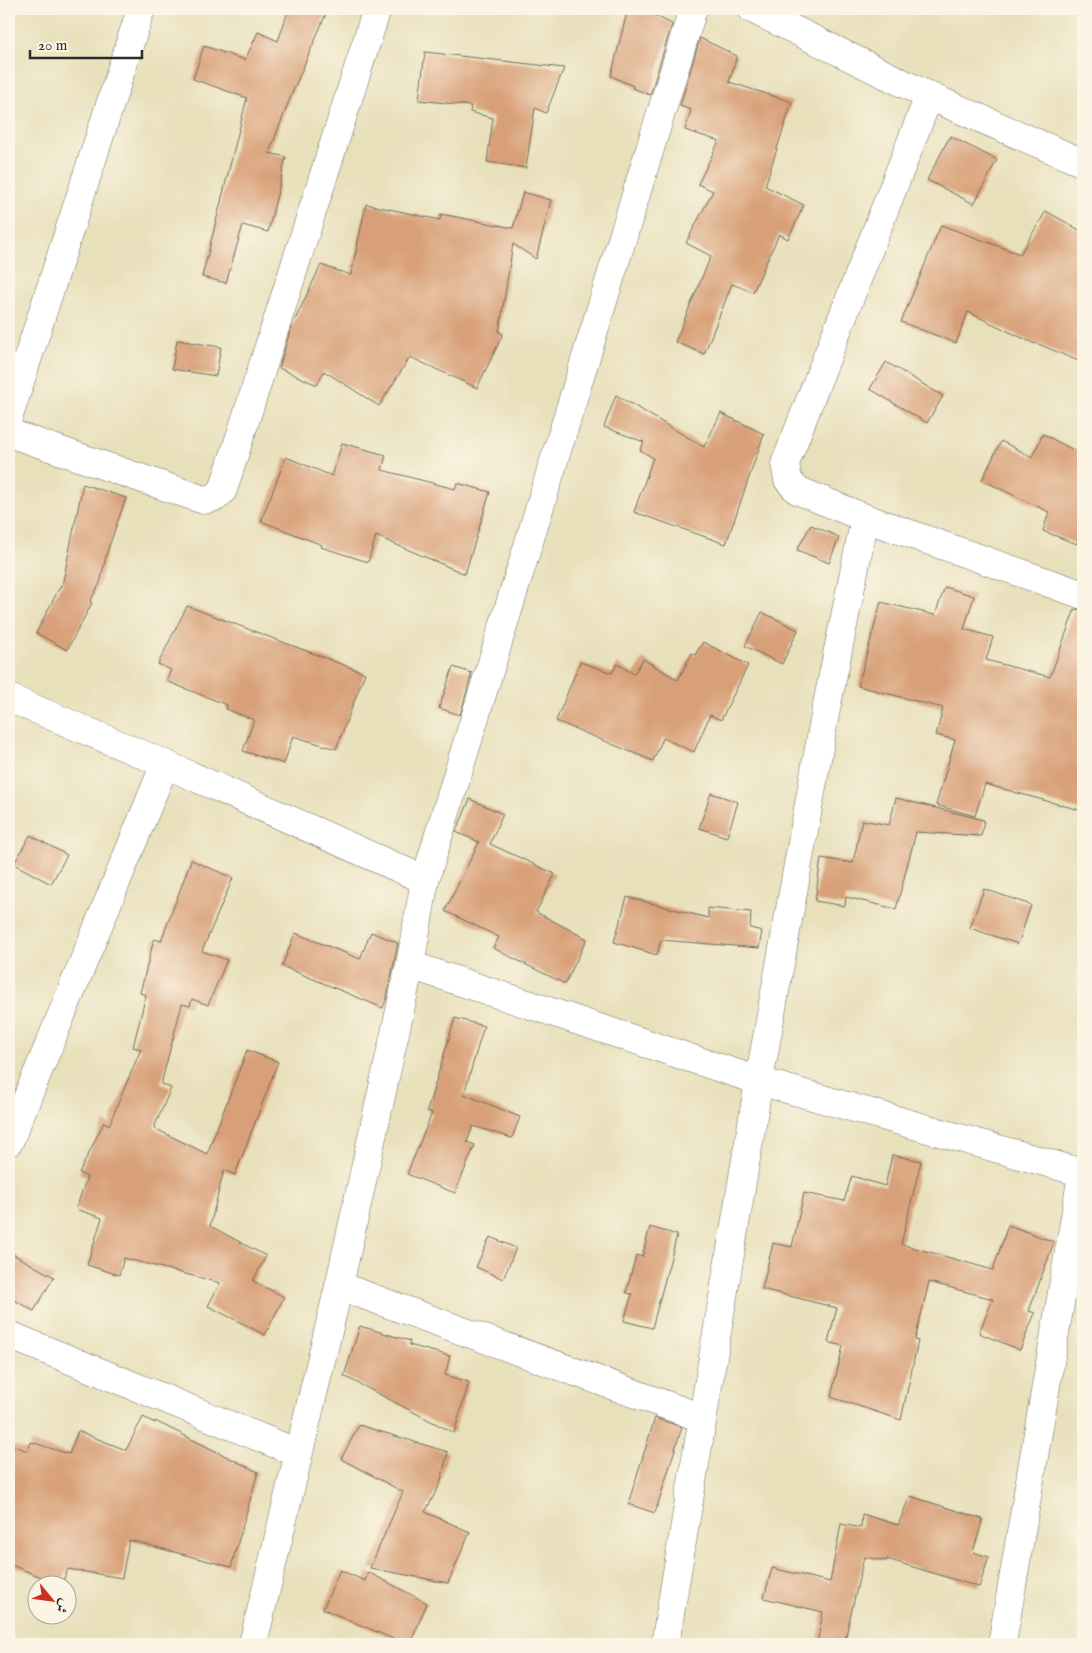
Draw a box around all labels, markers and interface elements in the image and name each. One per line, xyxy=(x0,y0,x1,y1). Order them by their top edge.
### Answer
scale bar xyxy=(30,28,142,60)
text: 20 m xyxy=(38,36,68,55)
north arrow xyxy=(28,1576,78,1626)
text: ش xyxy=(51,1595,74,1616)

